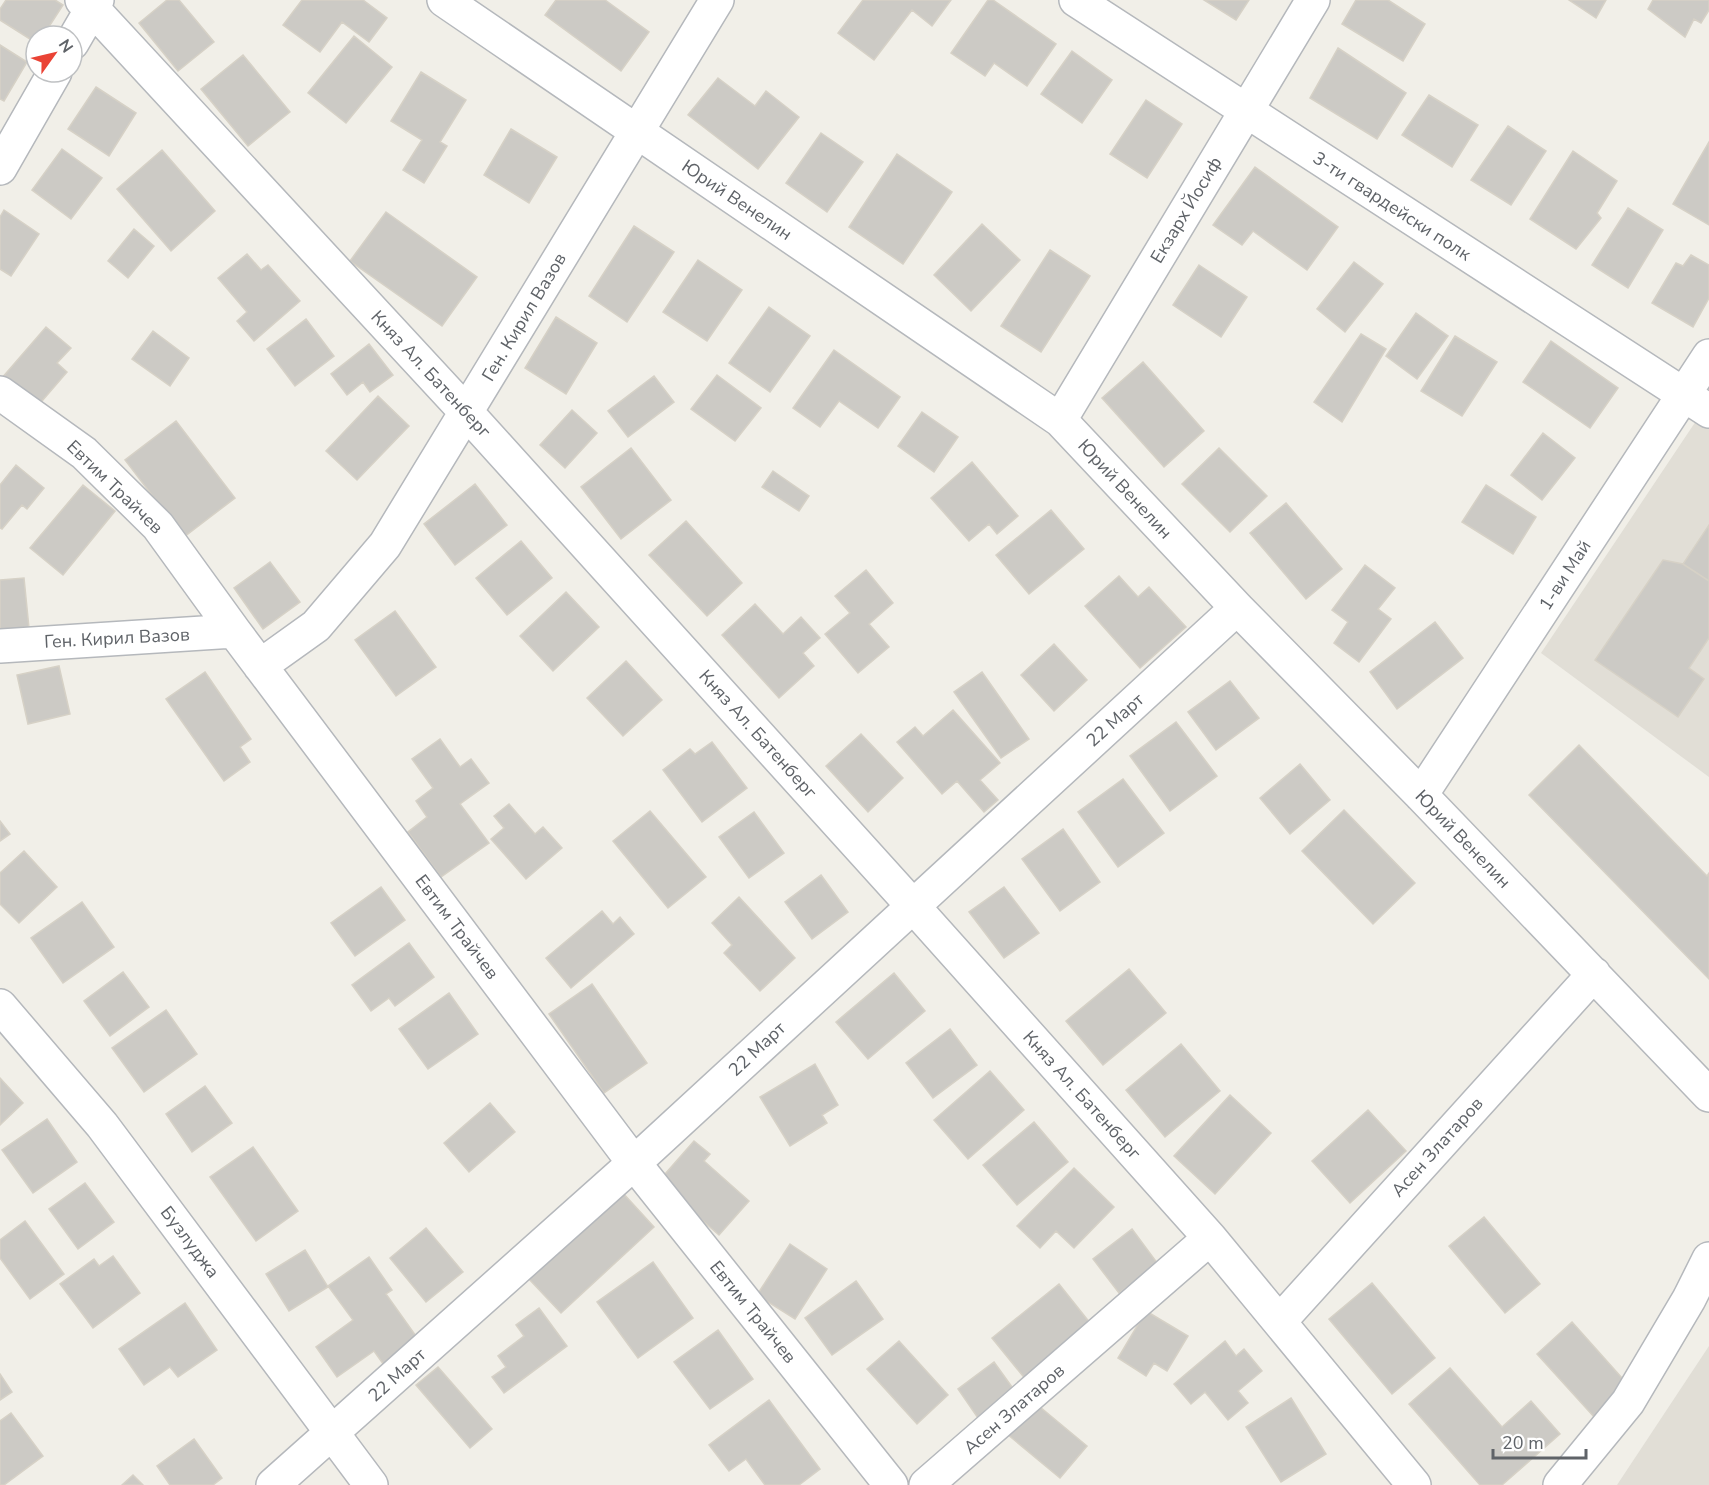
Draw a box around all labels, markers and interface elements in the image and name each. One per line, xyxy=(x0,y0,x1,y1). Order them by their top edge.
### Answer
north arrow xyxy=(24,24,84,84)
text: N xyxy=(53,35,78,57)
street label: 3-ти гвардейски полк xyxy=(1308,146,1476,266)
street label: Екзарх Йосиф xyxy=(1145,152,1227,268)
street label: Юрий Венелин xyxy=(677,154,797,246)
street label: Ген. Кирил Вазов xyxy=(476,248,572,386)
street label: Княз Ал. Батенберг xyxy=(366,305,496,443)
street label: Юрий Венелин xyxy=(1073,434,1177,544)
street label: Евтим Трайчев xyxy=(62,435,169,539)
street label: 1-ви Май xyxy=(1533,535,1597,615)
street label: Ген. Кирил Вазов xyxy=(44,622,191,654)
street label: Княз Ал. Батенберг xyxy=(694,664,823,804)
street label: 22 Март xyxy=(1081,688,1149,752)
street label: Юрий Венелин xyxy=(1410,785,1516,893)
street label: Евтим Трайчев xyxy=(410,870,504,984)
street label: 22 Март xyxy=(723,1016,791,1082)
street label: Княз Ал. Батенберг xyxy=(1018,1025,1147,1165)
street label: Асен Златаров xyxy=(1386,1092,1488,1202)
street label: Бузлуджа xyxy=(155,1201,225,1283)
street label: Евтим Трайчев xyxy=(704,1256,802,1368)
street label: 22 Март xyxy=(363,1343,431,1407)
street label: Асен Златаров xyxy=(958,1358,1070,1460)
scale bar xyxy=(1493,1422,1586,1460)
text: 20 m xyxy=(1502,1431,1544,1455)

